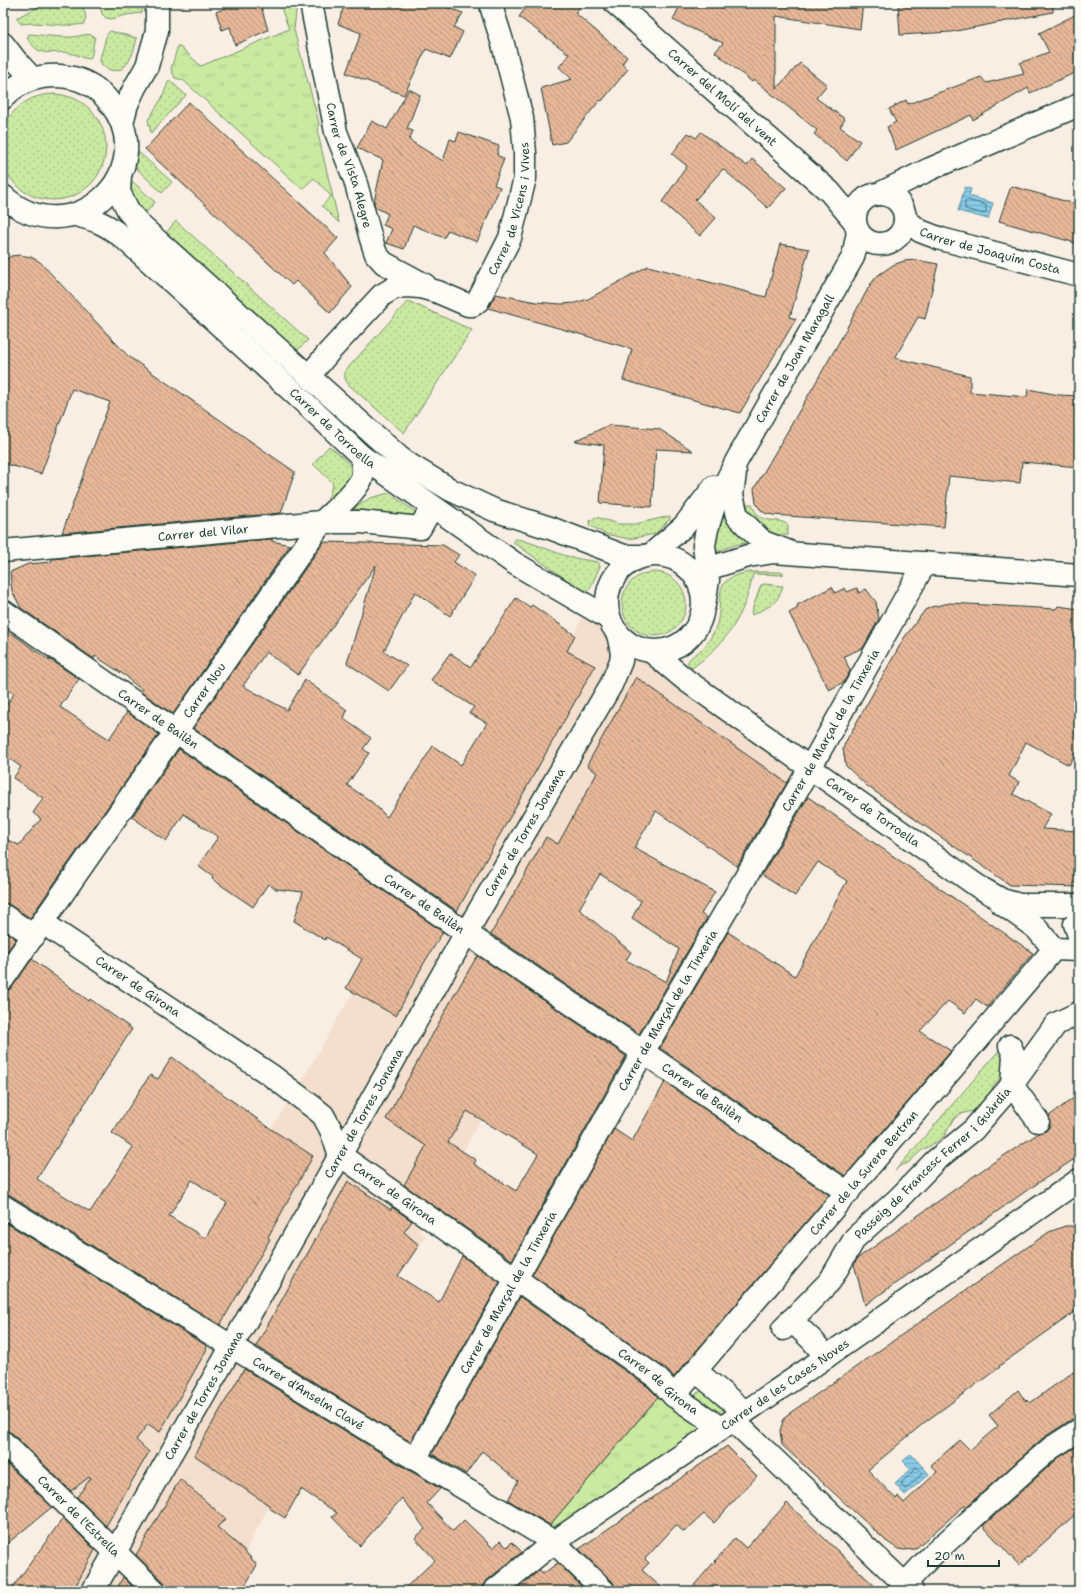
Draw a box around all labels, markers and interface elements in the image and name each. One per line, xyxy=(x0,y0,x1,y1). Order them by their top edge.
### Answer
street label: Carrer del Molí del vent xyxy=(664,45,780,150)
street label: Carrer de Vista Alegre xyxy=(322,101,376,230)
street label: Carrer de Vicens i Vives xyxy=(484,141,533,278)
street label: Carrer de Joaquim Costa xyxy=(917,224,1063,278)
street label: Carrer de Joan Maragall xyxy=(752,291,838,426)
street label: Carrer de Torroella xyxy=(286,385,379,472)
street label: Carrer del Vilar xyxy=(157,521,250,545)
street label: Carrer de Marçal de la Tinxeria xyxy=(778,646,883,814)
street label: Carrer Nou xyxy=(179,659,229,721)
street label: Carrer de Bailèn xyxy=(115,685,202,753)
street label: Carrer de Torres Jonama xyxy=(481,765,569,900)
street label: Carrer de Torroella xyxy=(823,773,924,851)
street label: Carrer de Bailèn xyxy=(381,870,468,938)
street label: Carrer de Marçal de la Tinxeria xyxy=(615,926,721,1094)
street label: Carrer de Girona xyxy=(92,952,184,1021)
street label: Carrer de Torres Jonama xyxy=(321,1045,407,1181)
street label: Carrer de Bailèn xyxy=(659,1059,746,1126)
street label: Passeig de Francesc Ferrer i Guàrdia xyxy=(851,1083,1015,1243)
street label: Carrer de la Surera Bertran xyxy=(806,1107,922,1239)
street label: Carrer de Girona xyxy=(350,1158,440,1229)
street label: Carrer de Marçal de la Tinxeria xyxy=(456,1208,561,1377)
street label: Carrer de Torres Jonama xyxy=(161,1327,247,1463)
street label: Carrer de les Cases Noves xyxy=(718,1335,852,1434)
street label: Carrer de Girona xyxy=(615,1345,702,1419)
street label: Carrer d'Anselm Clavé xyxy=(249,1353,367,1434)
street label: Carrer de l'Estrella xyxy=(34,1472,124,1561)
scale bar xyxy=(928,1542,999,1568)
text: 20 m xyxy=(934,1548,965,1564)

